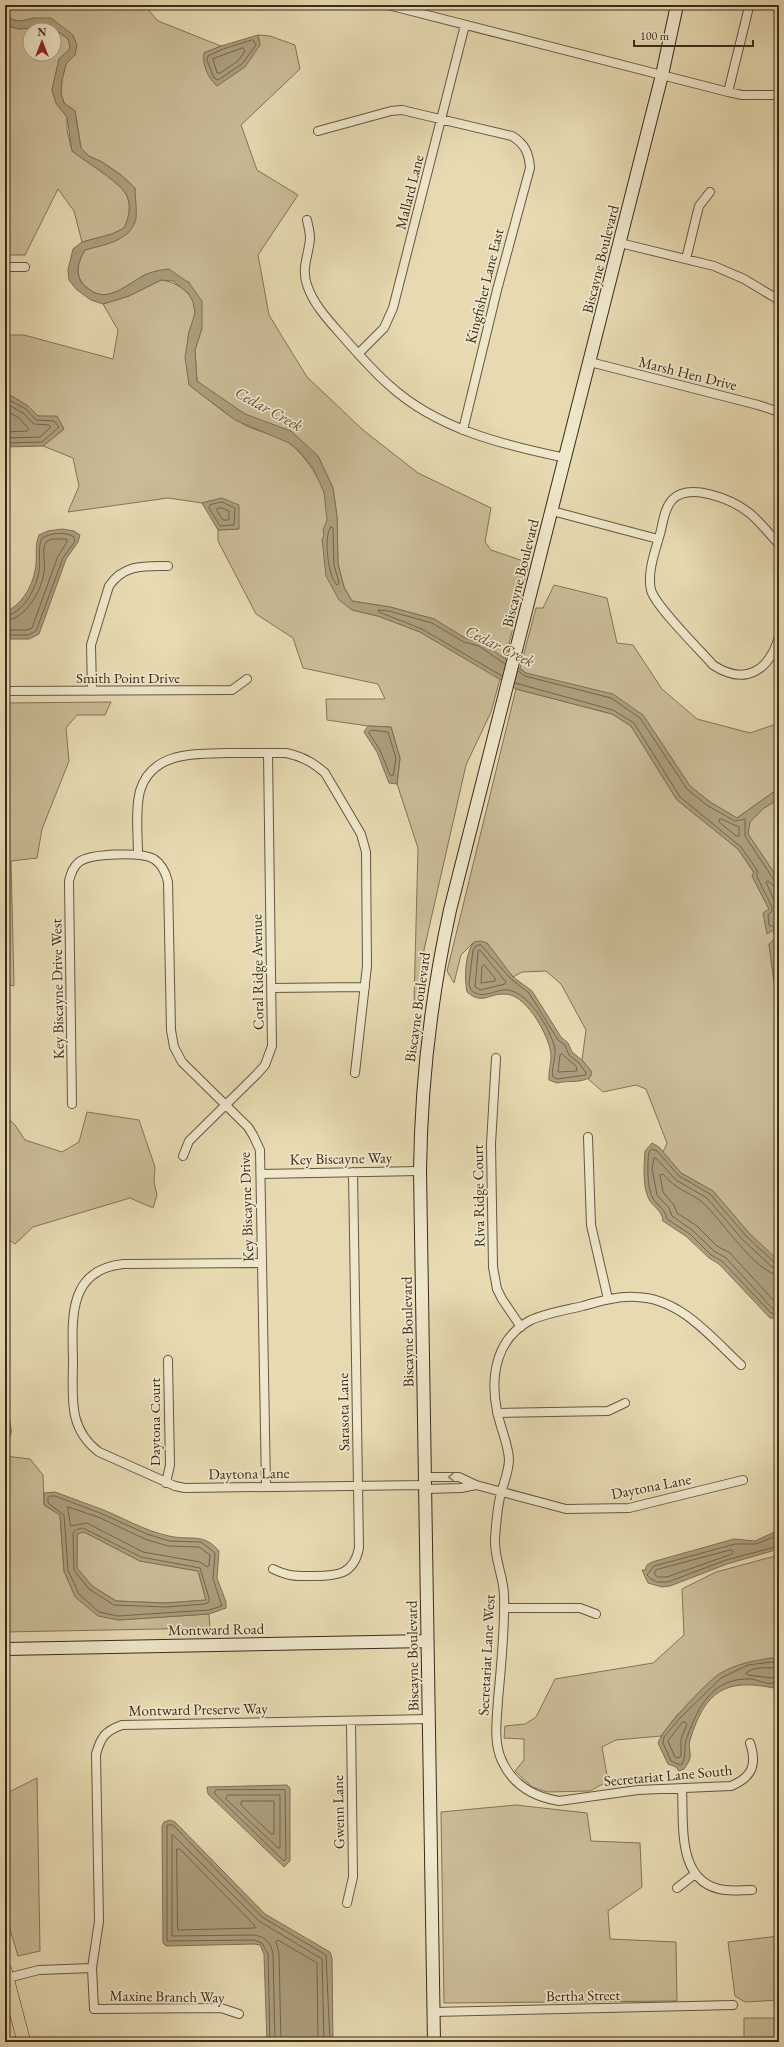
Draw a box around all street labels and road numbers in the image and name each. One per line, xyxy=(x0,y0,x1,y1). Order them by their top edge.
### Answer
street label: Mallard Lane xyxy=(391,152,428,231)
street label: Biscayne Boulevard xyxy=(577,203,623,315)
street label: Kingfisher Lane East xyxy=(461,226,508,345)
street label: Marsh Hen Drive xyxy=(637,352,739,394)
street label: Biscayne Boulevard xyxy=(497,517,543,629)
street label: Smith Point Drive xyxy=(76,668,180,687)
street label: Coral Ridge Avenue xyxy=(246,914,268,1030)
street label: Key Biscayne Drive West xyxy=(46,918,68,1060)
street label: Biscayne Boulevard xyxy=(400,950,434,1063)
street label: Riva Ridge Court xyxy=(468,1144,488,1248)
street label: Key Biscayne Way xyxy=(290,1148,393,1168)
street label: Key Biscayne Drive xyxy=(235,1152,257,1262)
street label: Biscayne Boulevard xyxy=(397,1276,417,1388)
street label: Sarasota Lane xyxy=(333,1372,353,1451)
street label: Daytona Court xyxy=(145,1377,164,1466)
street label: Daytona Lane xyxy=(208,1463,290,1483)
street label: Daytona Lane xyxy=(609,1469,693,1503)
street label: Secretariat Lane West xyxy=(473,1593,499,1716)
street label: Biscayne Boulevard xyxy=(402,1600,422,1712)
street label: Montward Road xyxy=(168,1619,265,1639)
street label: Montward Preserve Way xyxy=(128,1698,268,1720)
street label: Secretariat Lane South xyxy=(603,1760,733,1790)
street label: Gwenn Lane xyxy=(328,1775,348,1849)
street label: Maxine Branch Way xyxy=(109,1985,225,2007)
street label: Bertha Street xyxy=(546,1985,620,2005)

